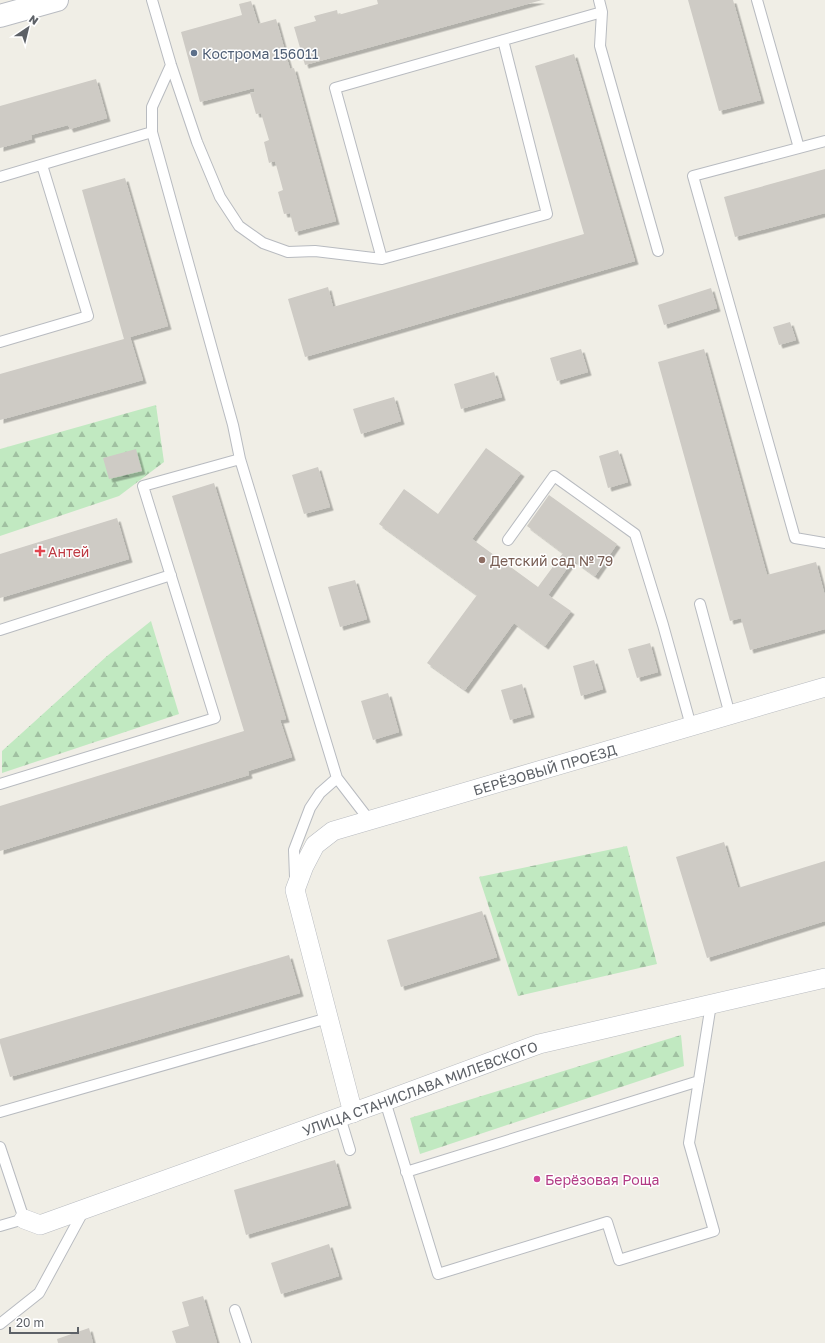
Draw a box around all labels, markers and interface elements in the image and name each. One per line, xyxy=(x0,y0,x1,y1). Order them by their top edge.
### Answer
north arrow xyxy=(8,8,48,48)
text: N xyxy=(27,12,41,27)
place label: Кострома 156011 xyxy=(202,45,319,62)
marker: Кострома 156011 xyxy=(189,48,199,58)
place label: Антей xyxy=(48,543,89,560)
marker: Антей xyxy=(35,546,45,556)
place label: Детский сад № 79 xyxy=(490,552,613,569)
marker: Детский сад № 79 xyxy=(477,555,487,565)
street label: БЕРЁЗОВЫЙ ПРОЕЗД xyxy=(471,740,618,798)
street label: УЛИЦА СТАНИСЛАВА МИЛЕВСКОГО xyxy=(300,1037,540,1139)
place label: Берёзовая Роща xyxy=(545,1171,659,1188)
marker: Берёзовая Роща xyxy=(532,1174,542,1184)
scale bar xyxy=(10,1309,78,1335)
text: 20 m xyxy=(16,1315,44,1330)

